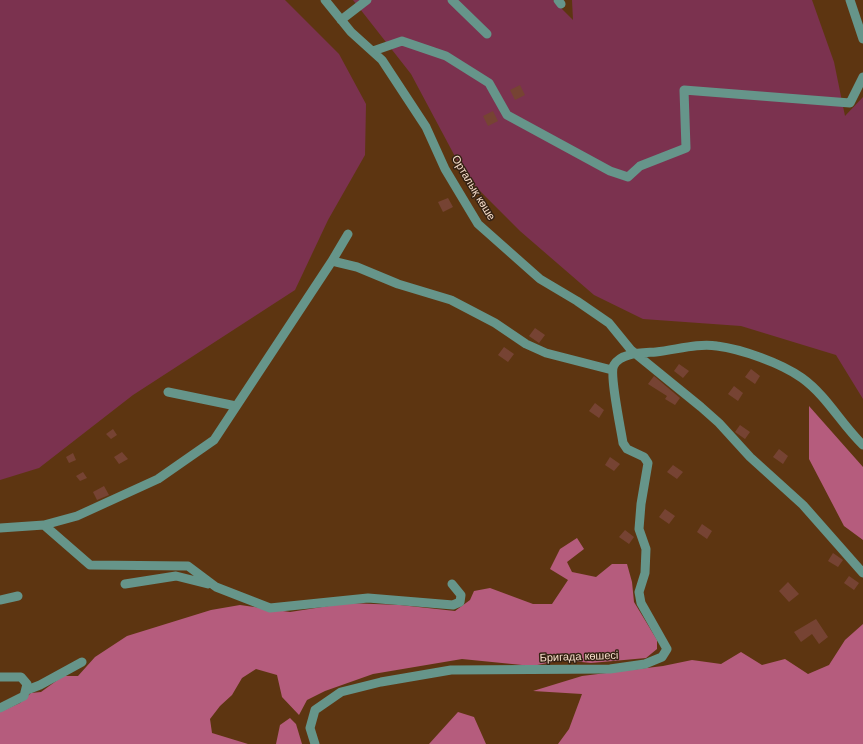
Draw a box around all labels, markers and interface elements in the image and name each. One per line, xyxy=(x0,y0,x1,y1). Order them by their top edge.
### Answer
street label: Орталық көше xyxy=(448,153,498,223)
street label: Бригада көшесі xyxy=(539,649,619,665)

